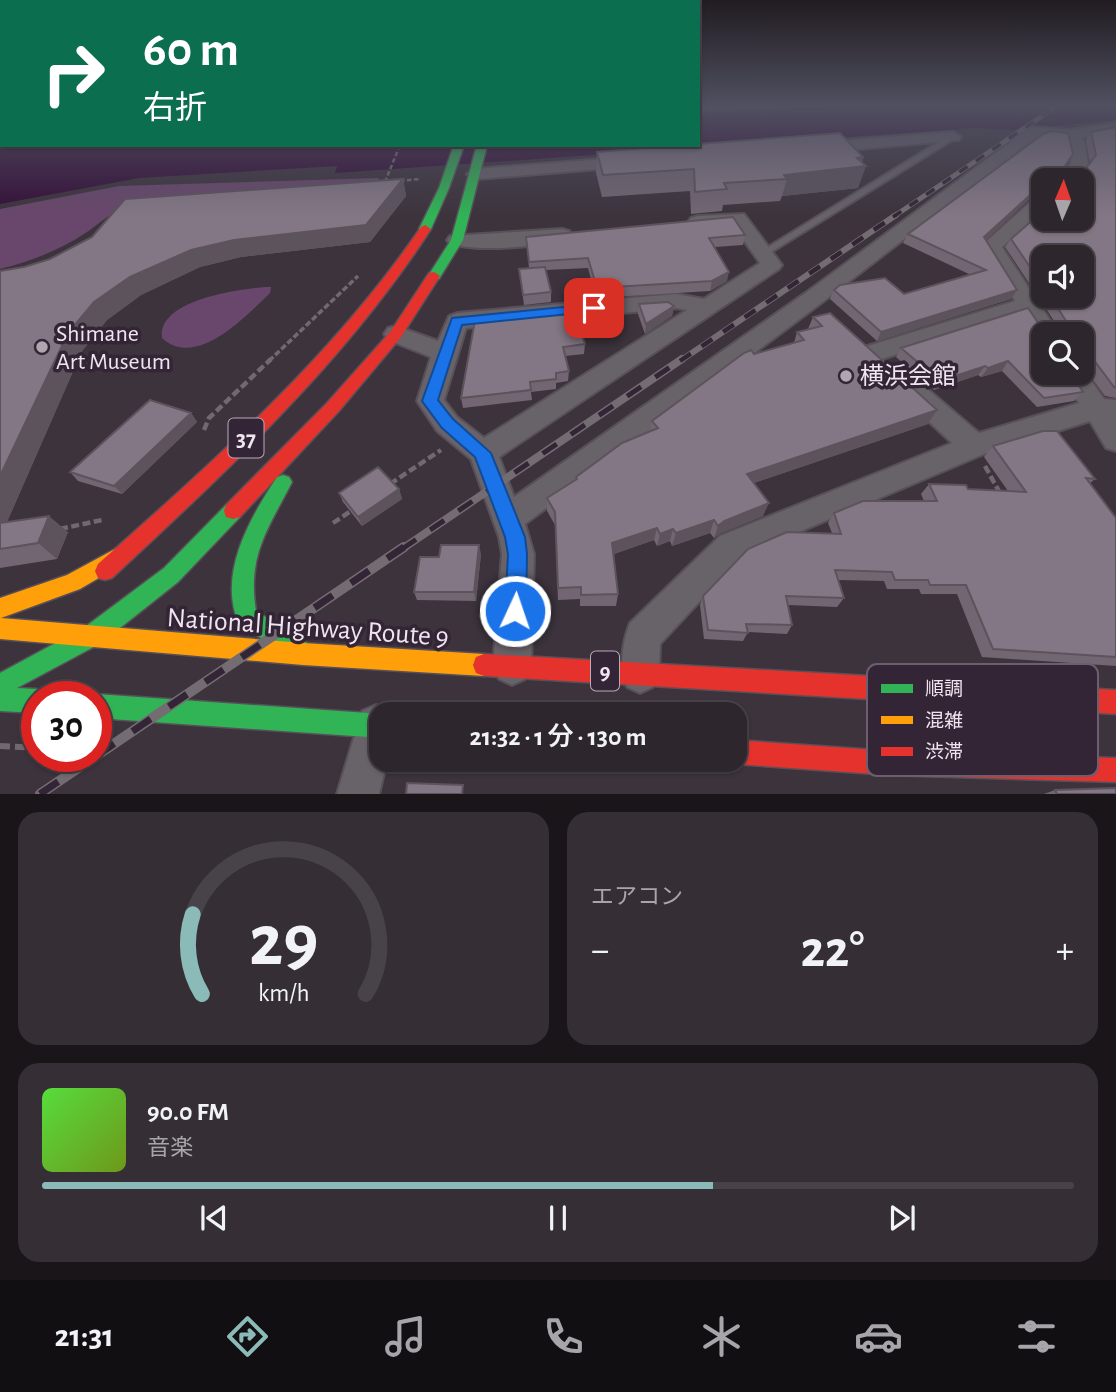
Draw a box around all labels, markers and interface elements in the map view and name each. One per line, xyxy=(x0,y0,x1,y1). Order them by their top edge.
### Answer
text: 60 m xyxy=(143,26,239,75)
icon: right xyxy=(28,28,119,119)
text: 右折 xyxy=(143,92,207,124)
north arrow xyxy=(1031,168,1094,231)
map controls xyxy=(1031,168,1094,385)
button: sound xyxy=(1031,245,1094,308)
pin xyxy=(564,278,624,338)
icon: arrive xyxy=(575,289,613,327)
place label: Shimane Art Museum xyxy=(56,322,171,374)
button: search xyxy=(1031,322,1094,385)
marker: Shimane Art Museum xyxy=(34,339,50,355)
place label: 横浜会館 xyxy=(860,363,956,389)
marker: 横浜会館 xyxy=(838,368,854,384)
road number: 37 xyxy=(229,418,264,458)
position arrow xyxy=(478,574,552,648)
street label: National Highway Route 9 xyxy=(166,604,450,652)
road number: 9 xyxy=(591,652,619,691)
legend xyxy=(867,664,1098,776)
text: 順調 xyxy=(925,679,963,699)
speed limit sign: 30 xyxy=(21,681,112,772)
text: 混雑 xyxy=(925,710,963,731)
text: 21:32 · 1 分 · 130 m xyxy=(470,724,646,750)
text: 渋滞 xyxy=(925,741,963,762)
text: エアコン xyxy=(591,886,683,909)
text: 29 xyxy=(249,907,318,980)
text: 22° xyxy=(800,924,865,976)
text: − xyxy=(591,932,609,970)
text: + xyxy=(1056,932,1074,970)
text: km/h xyxy=(258,981,309,1006)
text: 90.0 FM xyxy=(147,1099,229,1125)
text: 音楽 xyxy=(147,1137,193,1160)
icon: previous xyxy=(195,1199,233,1237)
icon: pause xyxy=(539,1199,577,1237)
icon: next xyxy=(883,1199,921,1237)
icon: directions xyxy=(223,1312,272,1361)
icon: music xyxy=(381,1312,430,1361)
icon: phone xyxy=(539,1312,588,1361)
icon: climate xyxy=(697,1312,746,1361)
icon: car xyxy=(854,1312,903,1361)
icon: filters xyxy=(1012,1312,1061,1361)
text: 21:31 xyxy=(54,1320,114,1352)

